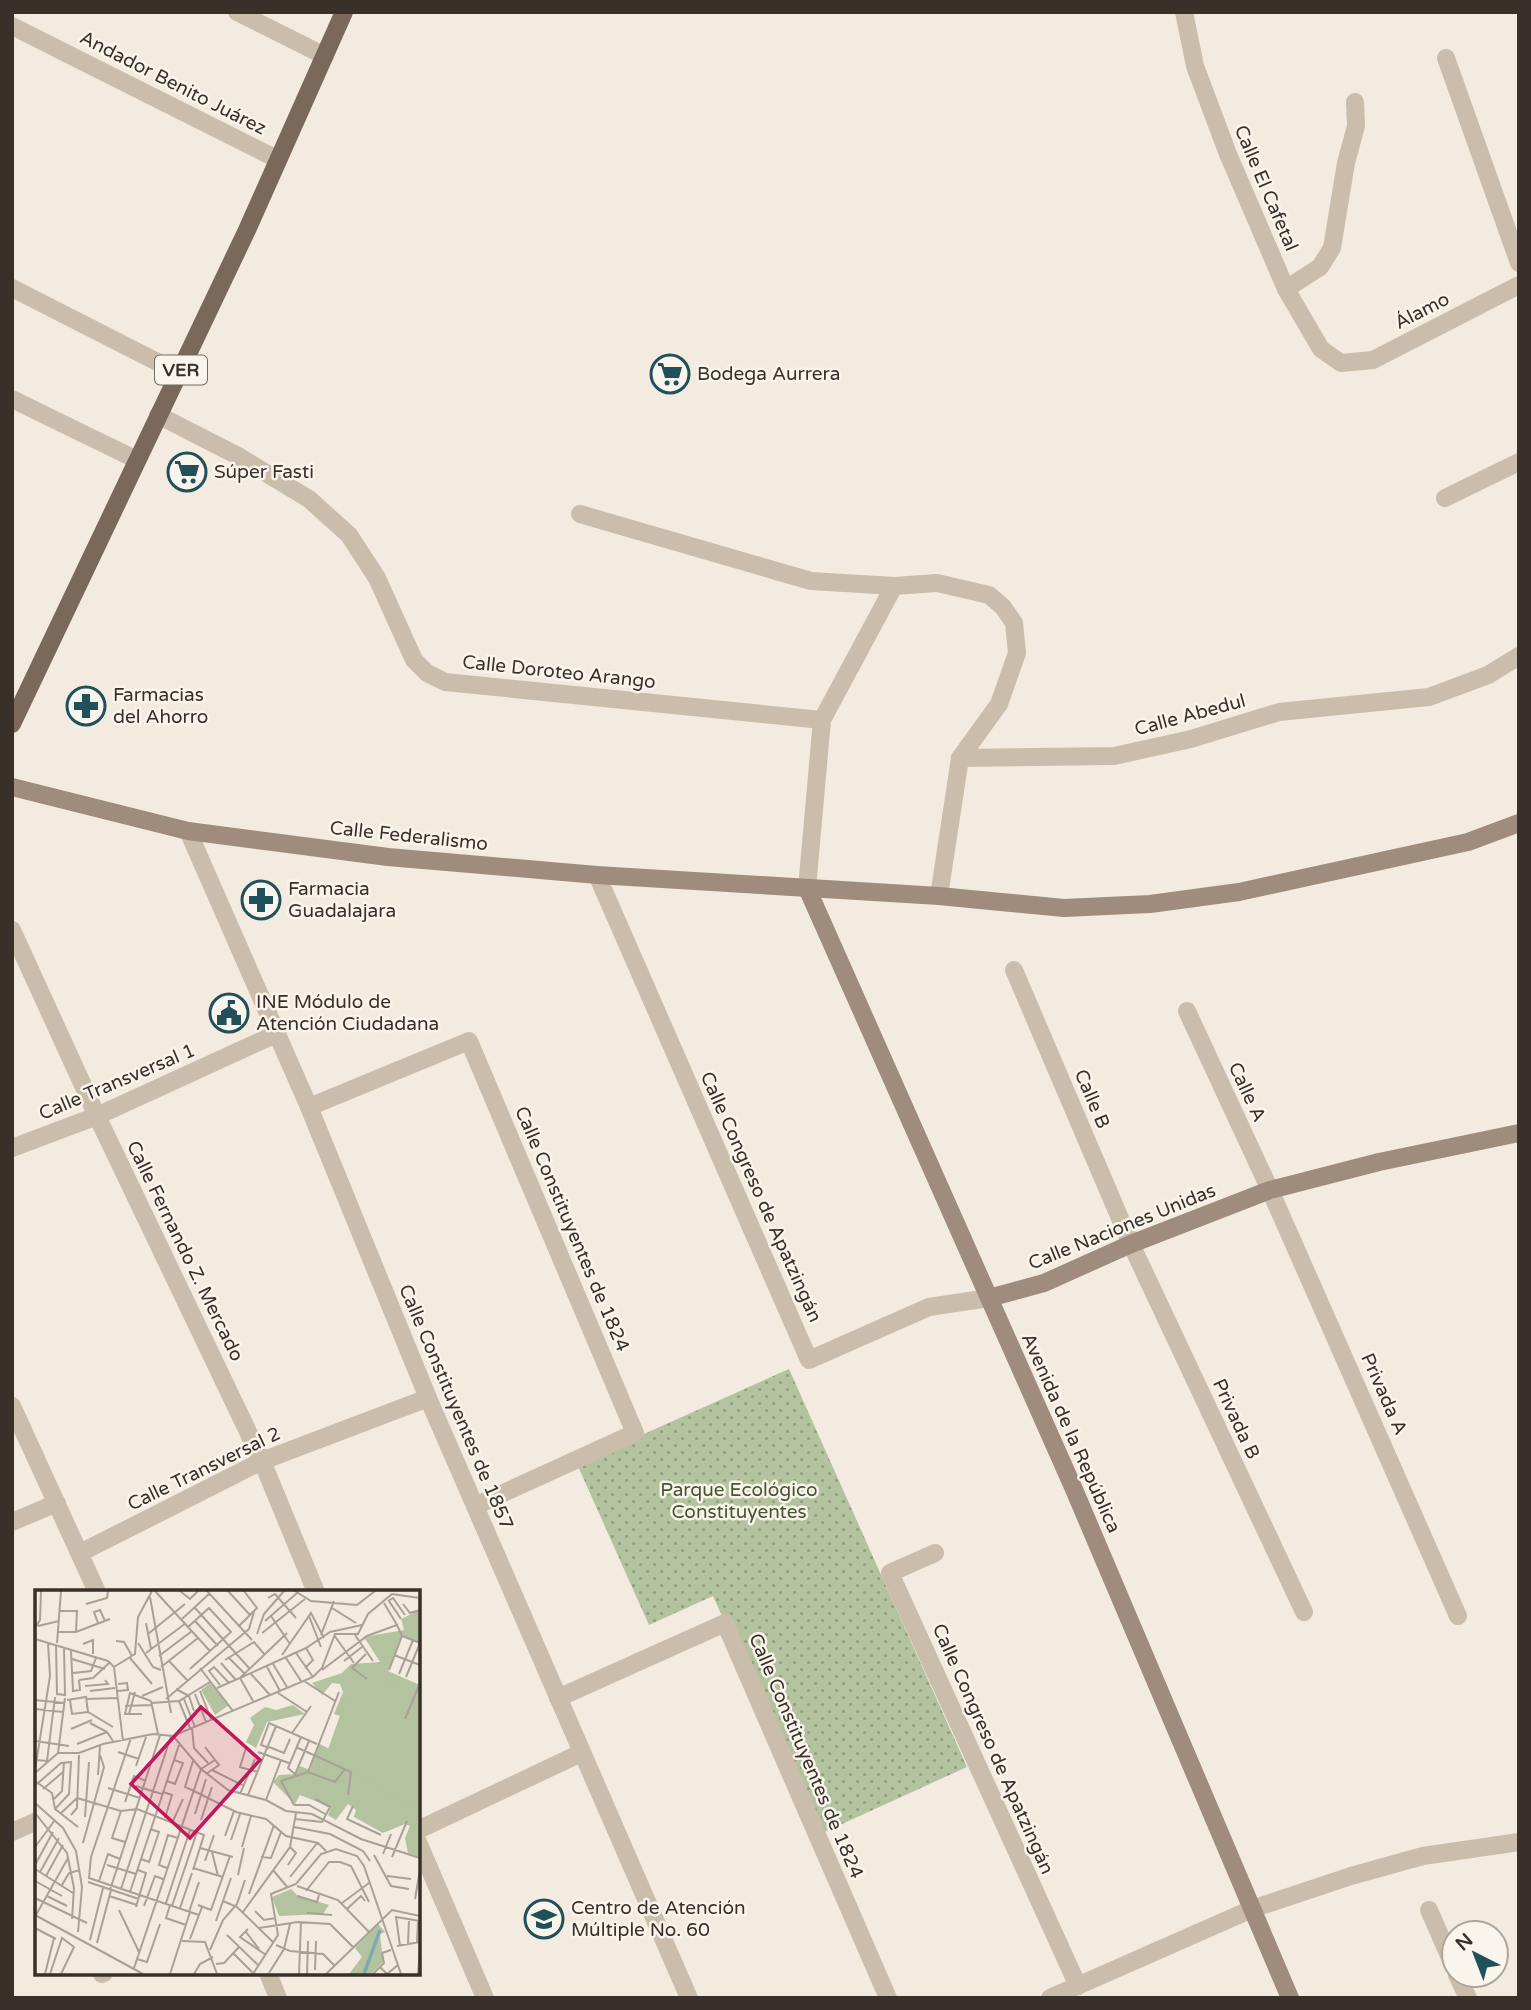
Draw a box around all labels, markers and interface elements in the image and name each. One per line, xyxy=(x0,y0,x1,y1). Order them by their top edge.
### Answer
street label: Andador Benito Juárez xyxy=(76,26,270,140)
street label: Calle El Cafetal xyxy=(1230,122,1302,254)
street label: Álamo xyxy=(1391,287,1453,334)
supermarket icon: Bodega Aurrera xyxy=(649,353,691,395)
road number: VER xyxy=(155,356,207,384)
place label: Bodega Aurrera xyxy=(697,363,840,385)
supermarket icon: Súper Fasti xyxy=(166,451,208,493)
place label: Súper Fasti xyxy=(214,461,314,483)
street label: Calle Doroteo Arango xyxy=(461,651,657,693)
place label: Farmacias del Ahorro xyxy=(113,684,208,728)
pharmacy icon: Farmacias del Ahorro xyxy=(65,685,107,727)
street label: Calle Abedul xyxy=(1132,690,1248,740)
street label: Calle Federalismo xyxy=(329,817,489,855)
place label: Farmacia Guadalajara xyxy=(288,878,396,922)
pharmacy icon: Farmacia Guadalajara xyxy=(240,879,282,921)
place label: INE Módulo de Atención Ciudadana xyxy=(256,991,439,1035)
public building icon: INE Módulo de Atención Ciudadana xyxy=(208,992,250,1034)
street label: Calle Transversal 1 xyxy=(36,1039,198,1125)
street label: Calle A xyxy=(1224,1059,1270,1125)
street label: Calle B xyxy=(1070,1066,1114,1132)
street label: Calle Congreso de Apatzingán xyxy=(696,1068,826,1326)
street label: Calle Constituyentes de 1824 xyxy=(510,1103,634,1355)
street label: Calle Fernando Z. Mercado xyxy=(122,1137,248,1365)
street label: Calle Naciones Unidas xyxy=(1025,1179,1219,1275)
street label: Calle Constituyentes de 1857 xyxy=(394,1281,518,1533)
street label: Avenida de la República xyxy=(1017,1330,1125,1536)
street label: Privada A xyxy=(1356,1350,1412,1438)
street label: Privada B xyxy=(1208,1375,1264,1463)
street label: Calle Transversal 2 xyxy=(124,1422,284,1516)
park label: Parque Ecológico Constituyentes xyxy=(660,1479,818,1523)
inset map xyxy=(35,1590,420,1975)
street label: Calle Congreso de Apatzingán xyxy=(928,1620,1058,1878)
street label: Calle Constituyentes de 1824 xyxy=(744,1630,868,1882)
place label: Centro de Atención Múltiple No. 60 xyxy=(571,1897,746,1941)
school or university icon: Centro de Atención Múltiple No. 60 xyxy=(523,1898,565,1940)
north arrow xyxy=(1440,1919,1510,1989)
text: N xyxy=(1451,1929,1477,1955)

